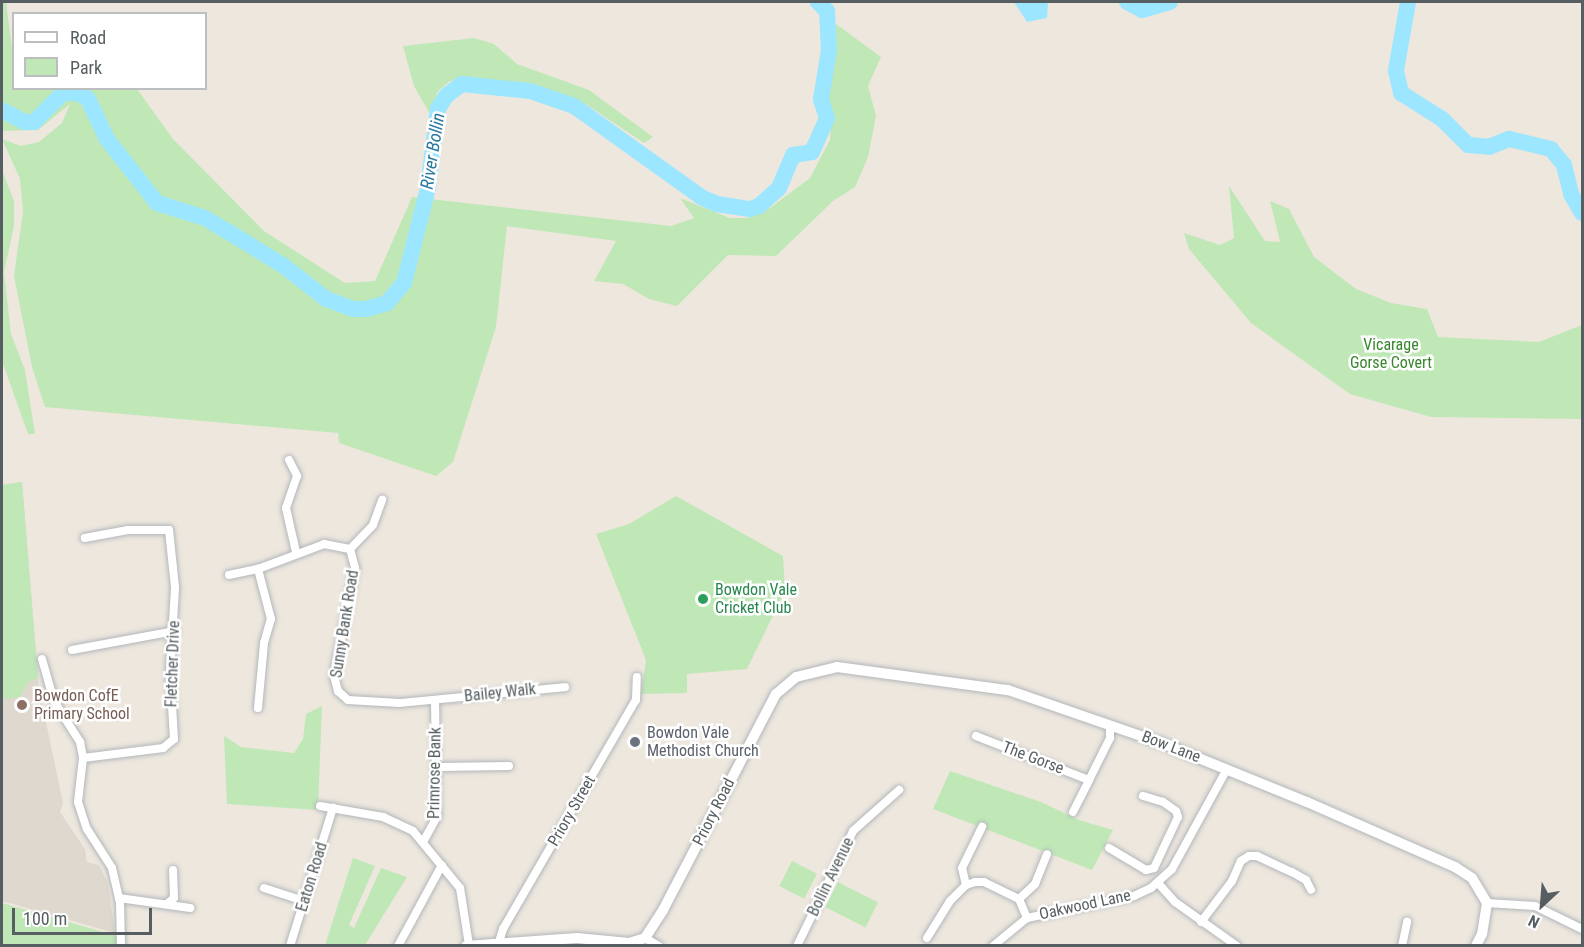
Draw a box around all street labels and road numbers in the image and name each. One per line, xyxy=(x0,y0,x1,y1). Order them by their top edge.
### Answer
street label: Sunny Bank Road xyxy=(327,569,363,679)
street label: Fletcher Drive xyxy=(162,620,184,708)
street label: Bailey Walk xyxy=(463,680,537,706)
street label: Primrose Bank xyxy=(425,727,445,819)
street label: Bow Lane xyxy=(1139,727,1203,767)
street label: The Gorse xyxy=(1000,738,1066,778)
street label: Priory Street xyxy=(544,772,600,850)
street label: Priory Road xyxy=(689,775,739,849)
street label: Bollin Avenue xyxy=(804,834,858,920)
street label: Eaton Road xyxy=(292,840,332,914)
street label: Oakwood Lane xyxy=(1037,886,1133,924)

